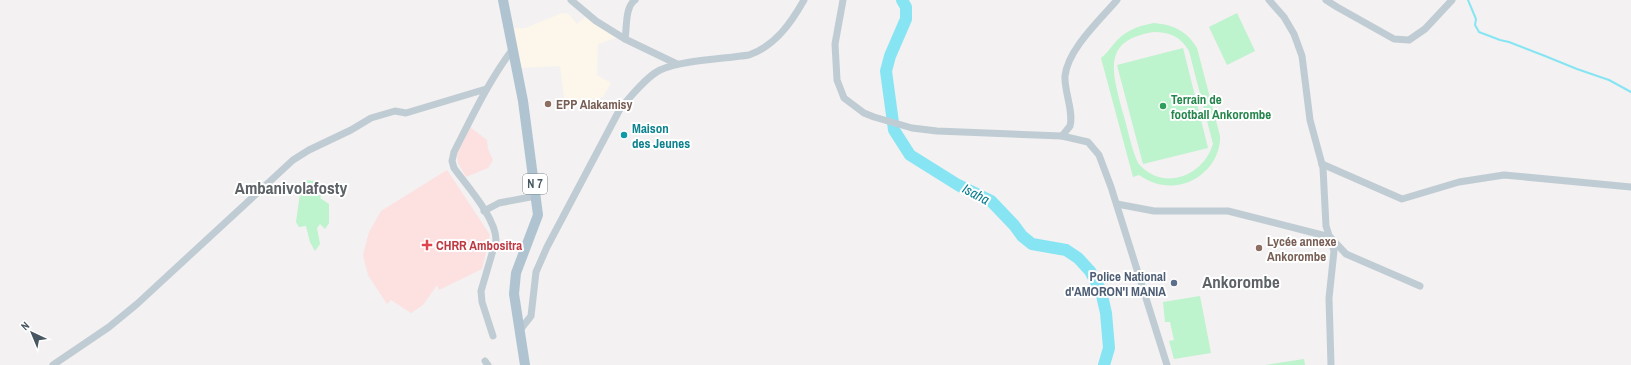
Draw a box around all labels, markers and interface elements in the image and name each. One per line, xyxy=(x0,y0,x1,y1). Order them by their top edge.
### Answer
place label: Terrain de football Ankorombe xyxy=(1171,91,1271,123)
place label: EPP Alakamisy xyxy=(556,96,633,113)
marker: EPP Alakamisy xyxy=(543,99,553,109)
marker: Terrain de football Ankorombe xyxy=(1158,101,1168,111)
place label: Maison des Jeunes xyxy=(632,120,690,152)
marker: Maison des Jeunes xyxy=(619,130,629,140)
road number: N 7 xyxy=(523,174,547,194)
district label: Ambanivolafosty xyxy=(235,176,347,199)
water label: Isaha xyxy=(959,179,993,209)
place label: Lycée annexe Ankorombe xyxy=(1267,233,1337,265)
place label: CHRR Ambositra xyxy=(436,237,522,254)
marker: CHRR Ambositra xyxy=(421,239,433,251)
marker: Lycée annexe Ankorombe xyxy=(1254,243,1264,253)
place label: Police National d'AMORON'I MANIA xyxy=(1065,268,1166,300)
district label: Ankorombe xyxy=(1202,270,1280,293)
marker: Police National d'AMORON'I MANIA xyxy=(1169,278,1179,288)
north arrow xyxy=(12,313,52,353)
text: N xyxy=(18,319,32,333)

